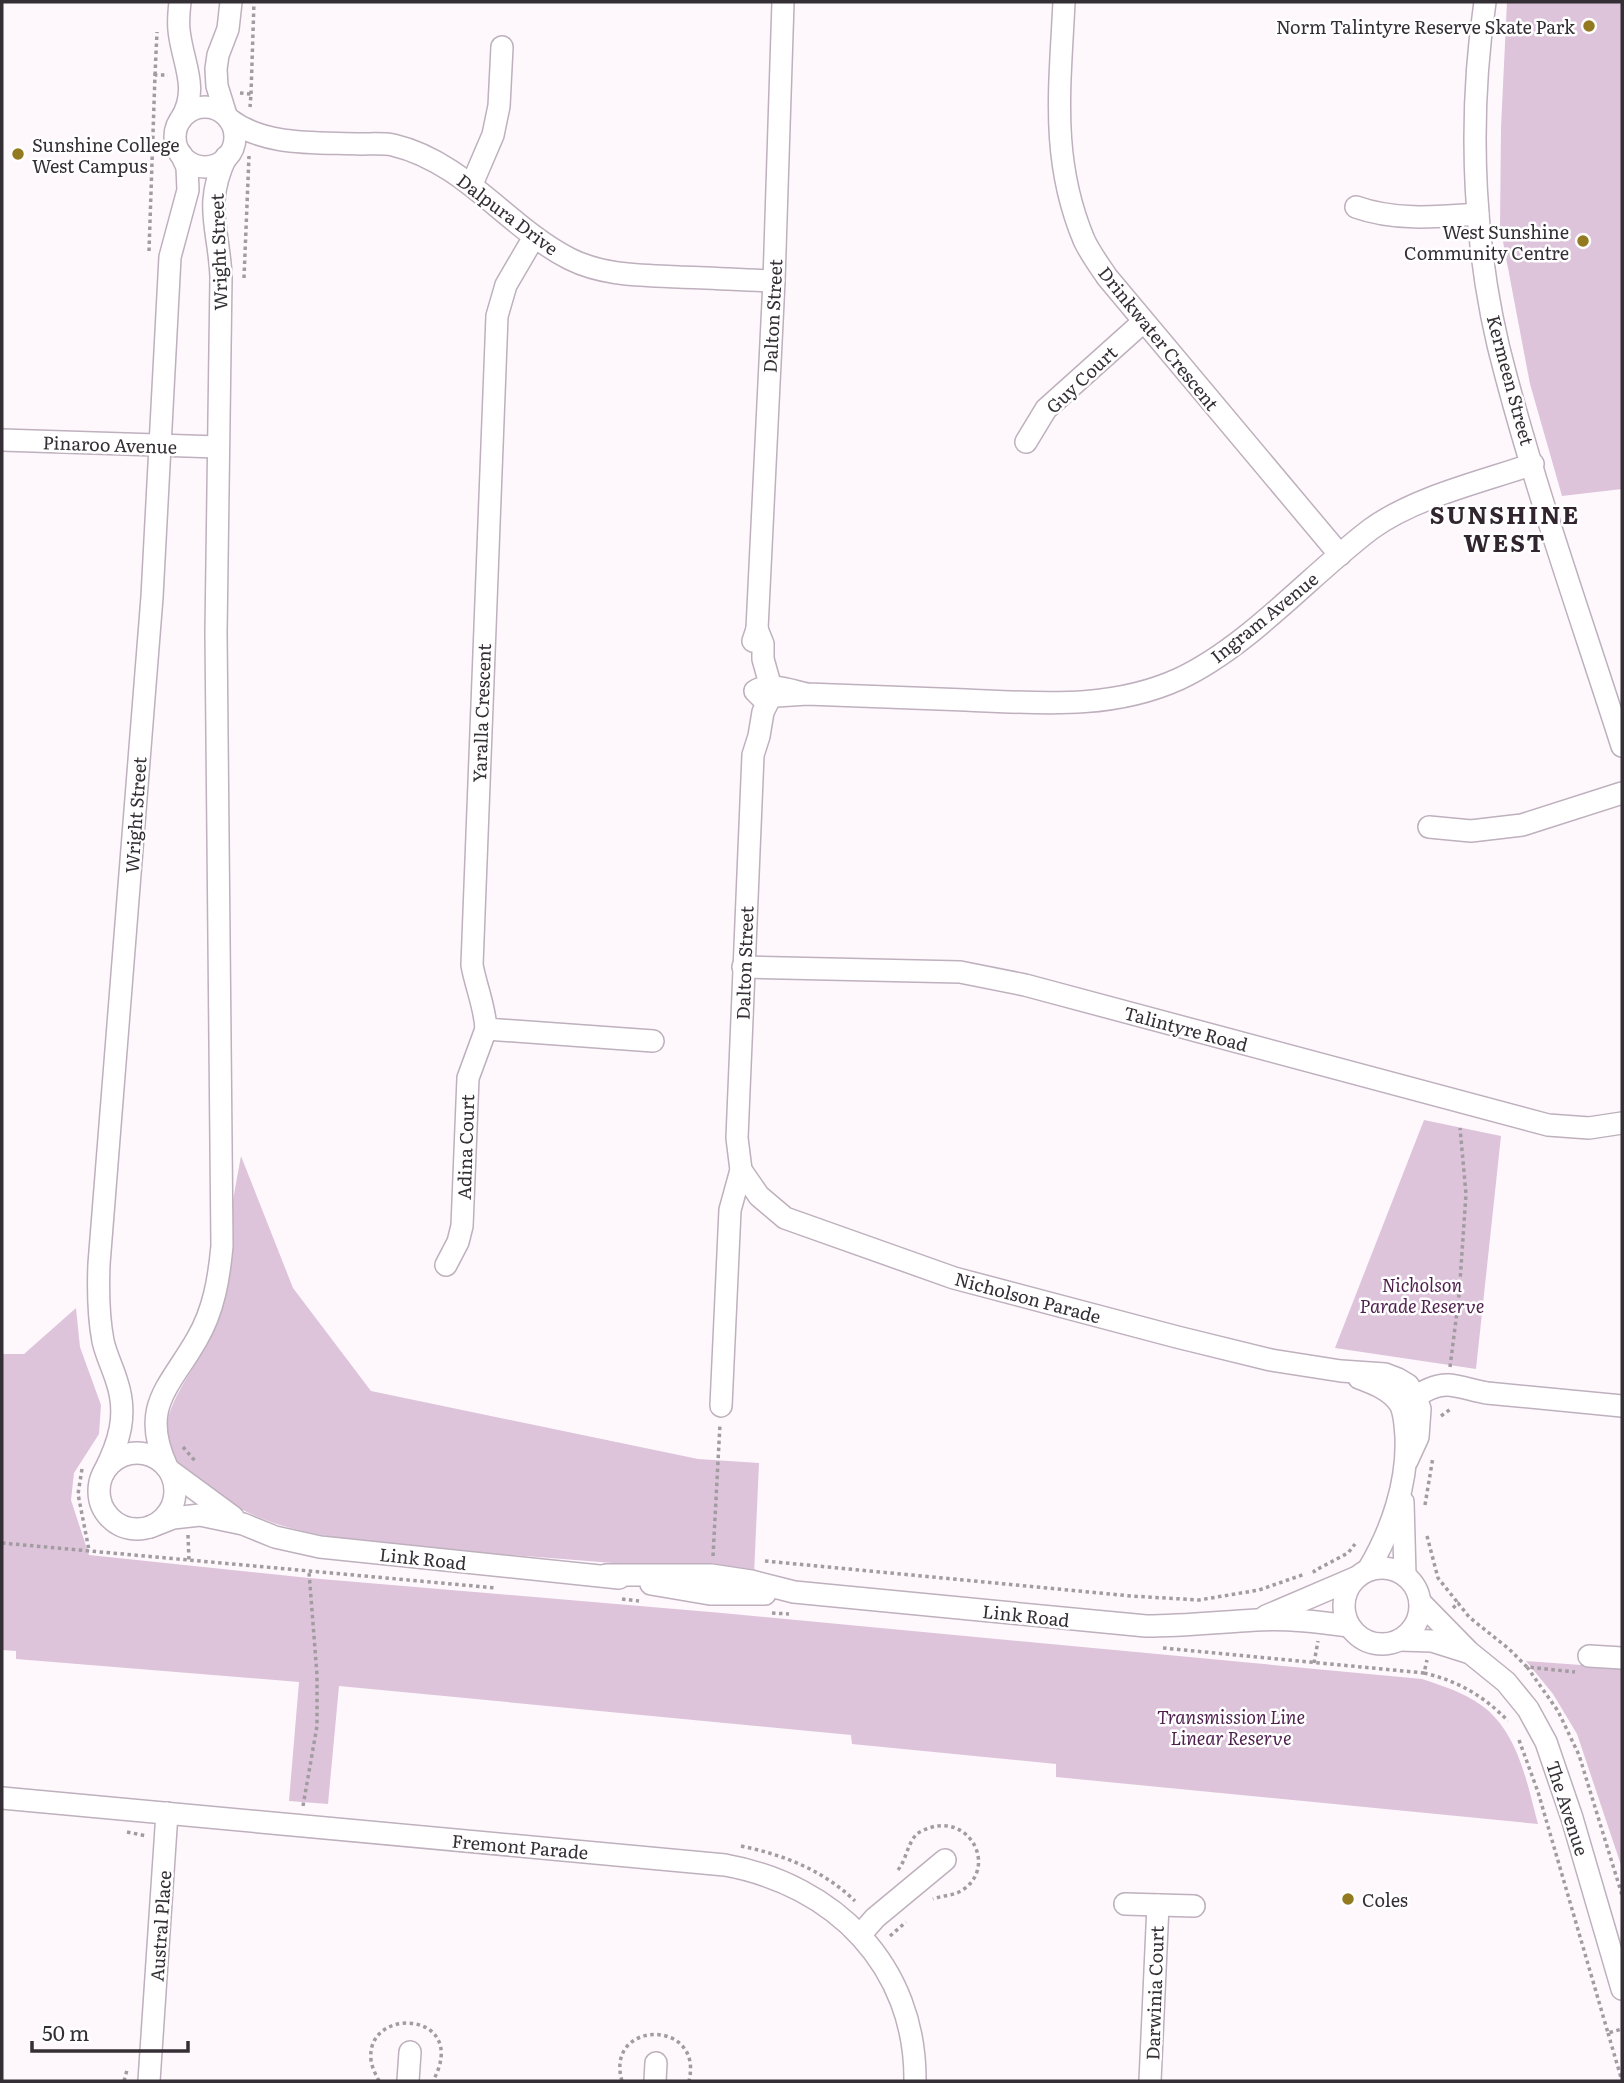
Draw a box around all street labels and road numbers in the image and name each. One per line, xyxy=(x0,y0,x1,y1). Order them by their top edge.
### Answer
street label: Dalpura Drive xyxy=(452,167,564,261)
street label: Wright Street xyxy=(202,192,234,311)
street label: Dalton Street xyxy=(756,258,788,374)
street label: Drinkwater Crescent xyxy=(1092,260,1226,416)
street label: Kermeen Street xyxy=(1481,312,1542,449)
street label: Guy Court xyxy=(1039,338,1123,419)
street label: Pinaroo Avenue xyxy=(42,428,178,460)
street label: Ingram Avenue xyxy=(1204,565,1324,669)
street label: Yaralla Crescent xyxy=(465,642,497,783)
street label: Wright Street xyxy=(117,755,153,874)
street label: Dalton Street xyxy=(729,905,760,1020)
street label: Talintyre Road xyxy=(1121,998,1251,1058)
street label: Adina Court xyxy=(450,1093,480,1200)
street label: Nicholson Parade xyxy=(952,1265,1104,1329)
street label: Link Road xyxy=(378,1540,468,1576)
street label: Link Road xyxy=(981,1597,1071,1633)
street label: The Avenue xyxy=(1540,1757,1596,1859)
street label: Fremont Parade xyxy=(451,1827,589,1865)
street label: Austral Place xyxy=(143,1870,177,1982)
street label: Darwinia Court xyxy=(1138,1924,1170,2061)

